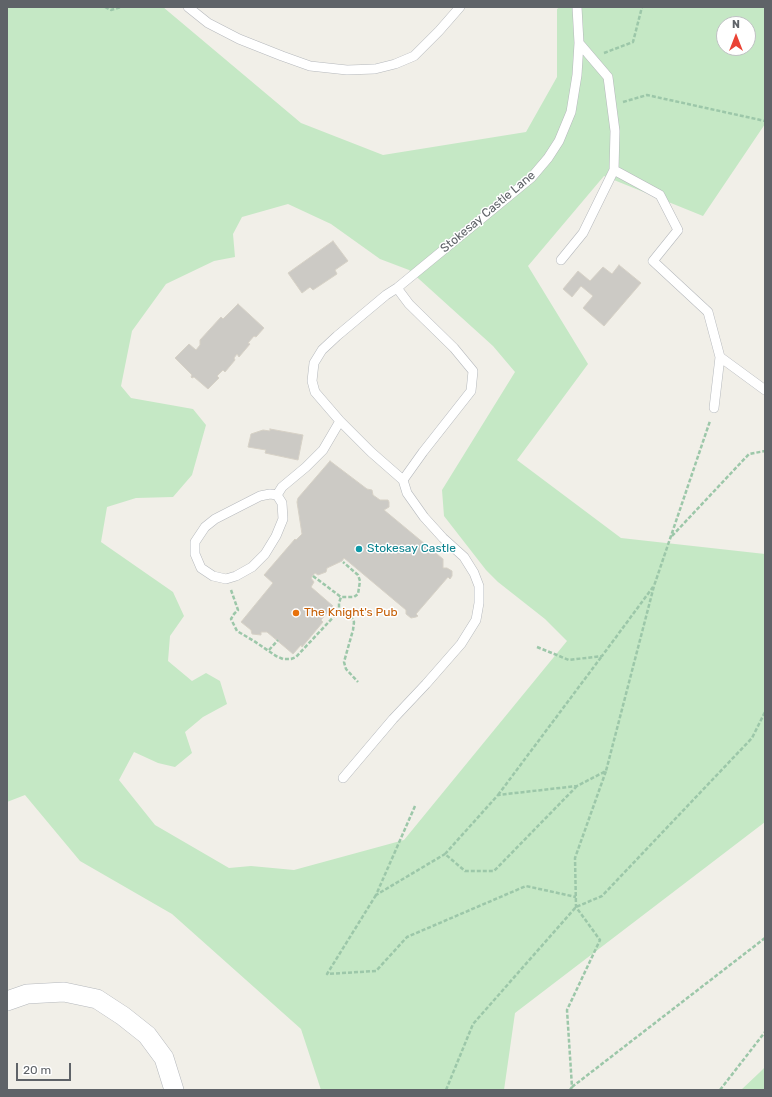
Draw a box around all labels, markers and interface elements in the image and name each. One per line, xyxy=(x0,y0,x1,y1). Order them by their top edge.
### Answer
north arrow xyxy=(716,16,756,56)
text: N xyxy=(732,18,740,31)
street label: Stokesay Castle Lane xyxy=(438,168,538,256)
place label: Stokesay Castle xyxy=(367,542,456,556)
marker: Stokesay Castle xyxy=(354,544,364,554)
place label: The Knight's Pub xyxy=(304,606,398,620)
marker: The Knight's Pub xyxy=(291,608,301,618)
scale bar xyxy=(18,1055,73,1081)
text: 20 m xyxy=(23,1063,51,1077)

